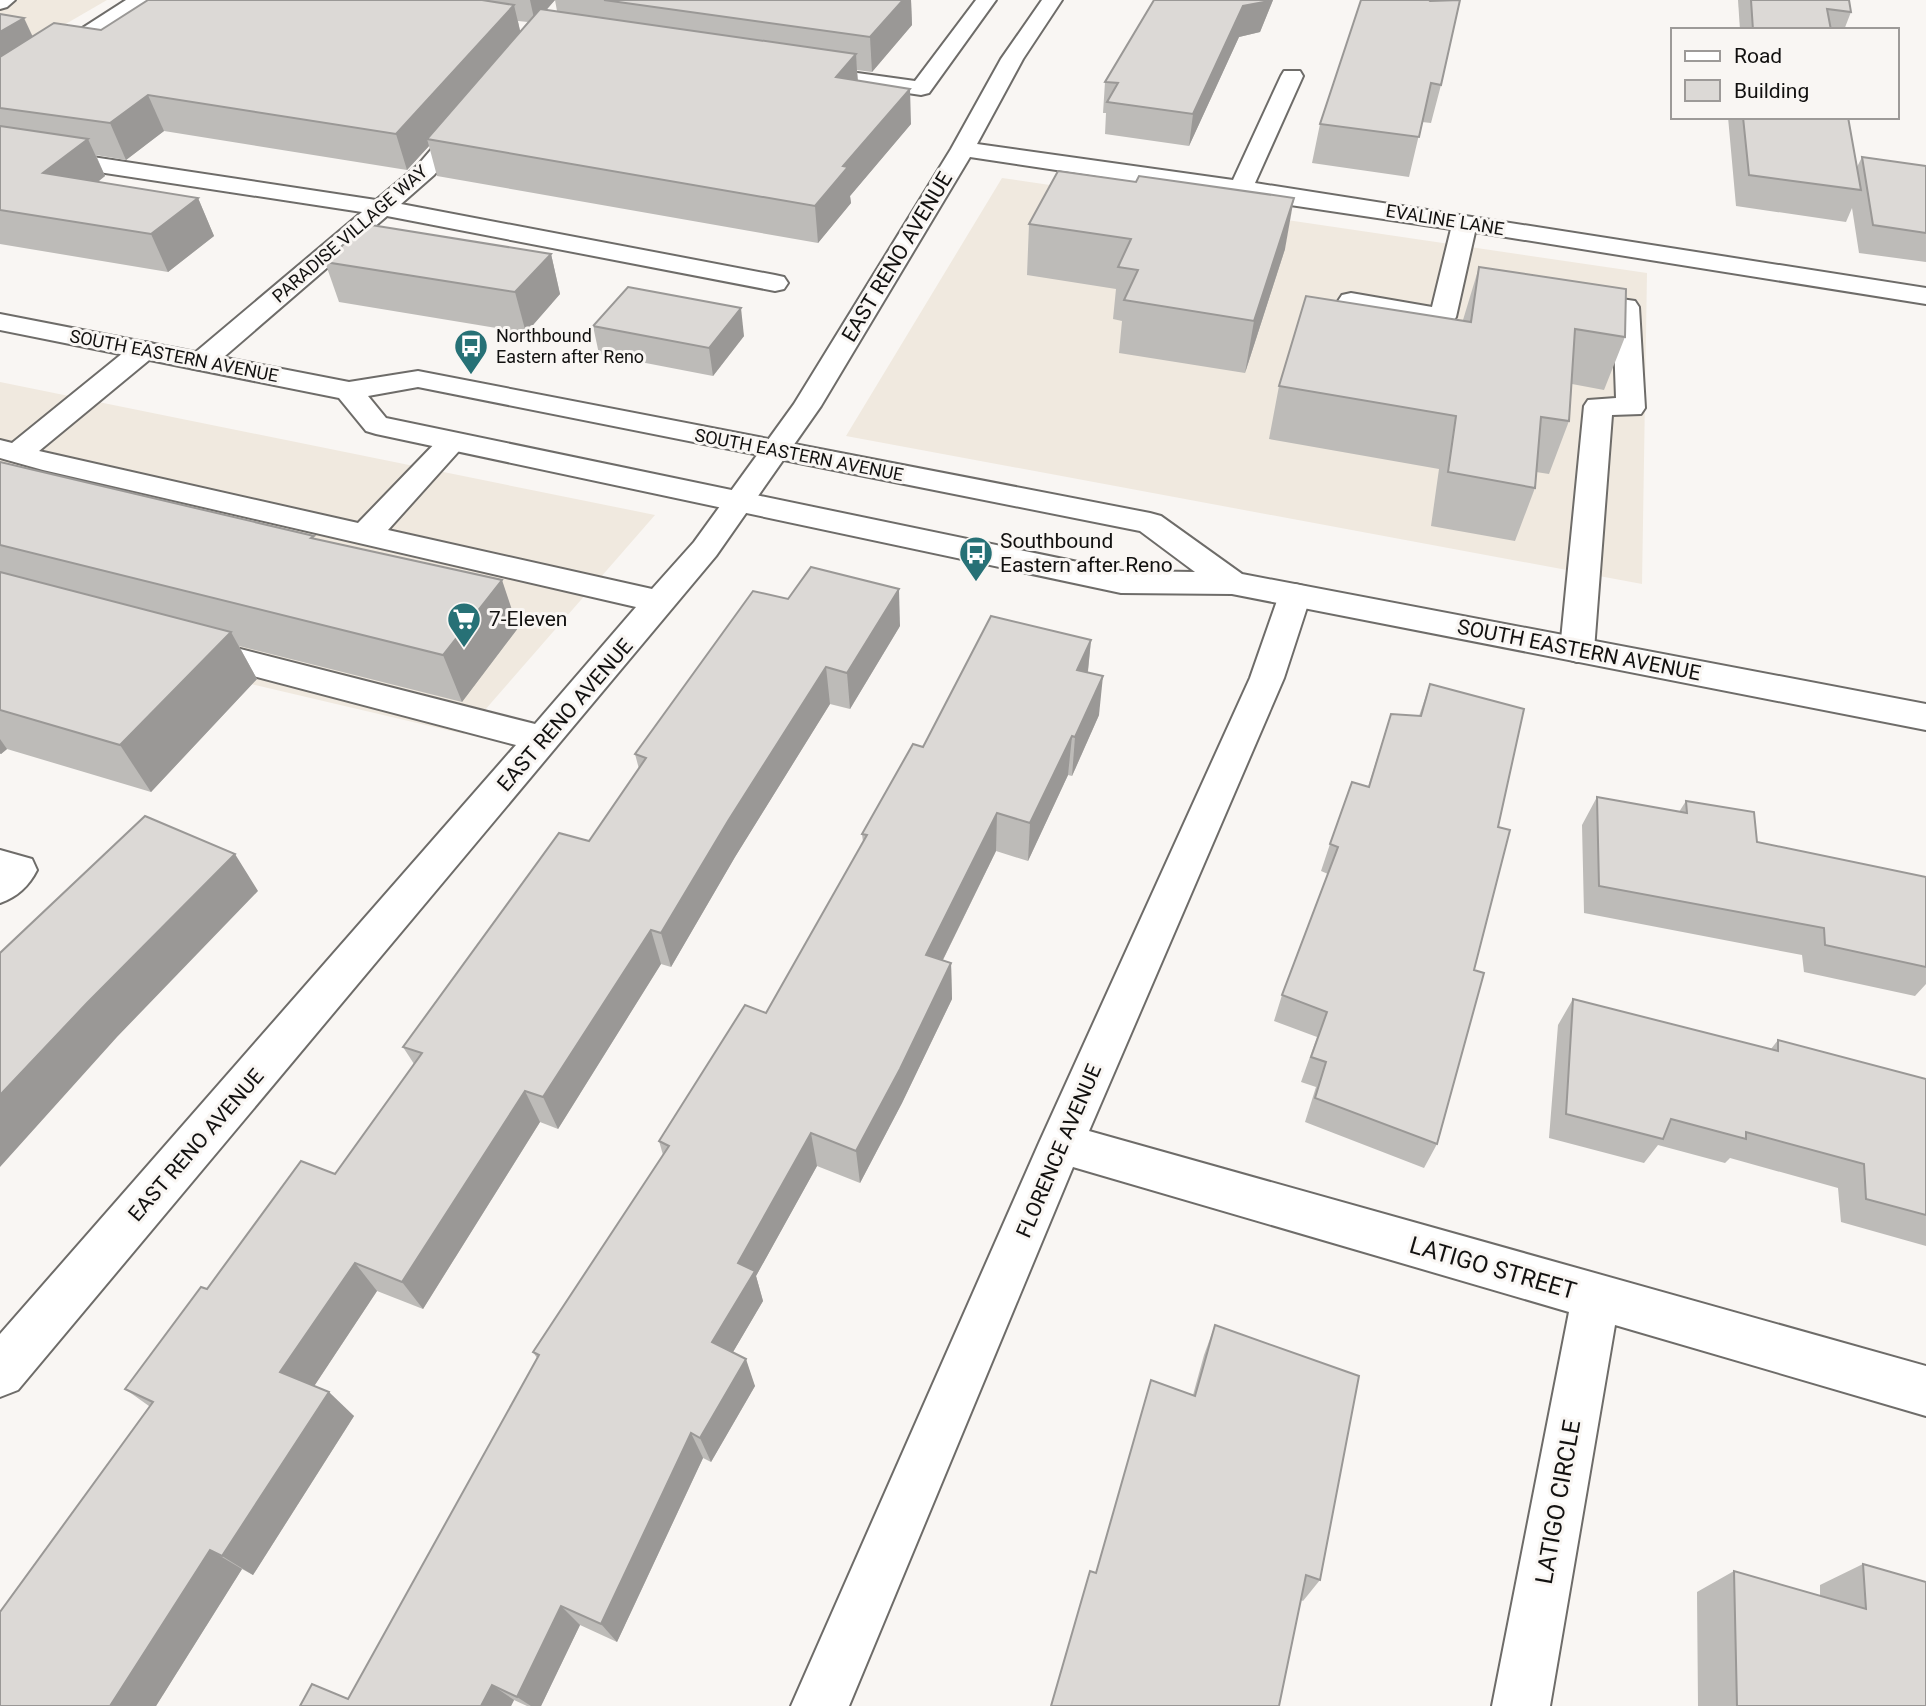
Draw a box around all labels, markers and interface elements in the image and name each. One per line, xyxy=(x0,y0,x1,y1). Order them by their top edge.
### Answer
legend xyxy=(1671,28,1898,119)
text: Road xyxy=(1734,44,1782,68)
text: Building xyxy=(1734,79,1809,103)
street label: PARADISE VILLAGE WAY xyxy=(268,160,432,307)
street label: EAST RENO AVENUE xyxy=(837,168,957,346)
street label: EVALINE LANE xyxy=(1384,200,1506,239)
street label: SOUTH EASTERN AVENUE xyxy=(68,325,280,386)
place label: Northbound Eastern after Reno xyxy=(496,325,644,367)
bus stop icon: Northbound Eastern after Reno xyxy=(452,327,490,376)
street label: SOUTH EASTERN AVENUE xyxy=(693,424,905,485)
place label: Southbound Eastern after Reno xyxy=(1000,529,1173,577)
bus stop icon: Southbound Eastern after Reno xyxy=(957,534,995,583)
supermarket icon: 7-Eleven xyxy=(445,600,483,649)
place label: 7-Eleven xyxy=(489,607,567,631)
street label: SOUTH EASTERN AVENUE xyxy=(1455,615,1703,685)
street label: EAST RENO AVENUE xyxy=(492,634,638,796)
street label: FLORENCE AVENUE xyxy=(1012,1061,1106,1241)
street label: EAST RENO AVENUE xyxy=(123,1064,269,1226)
street label: LATIGO STREET xyxy=(1406,1231,1580,1305)
street label: LATIGO CIRCLE xyxy=(1530,1418,1586,1586)

